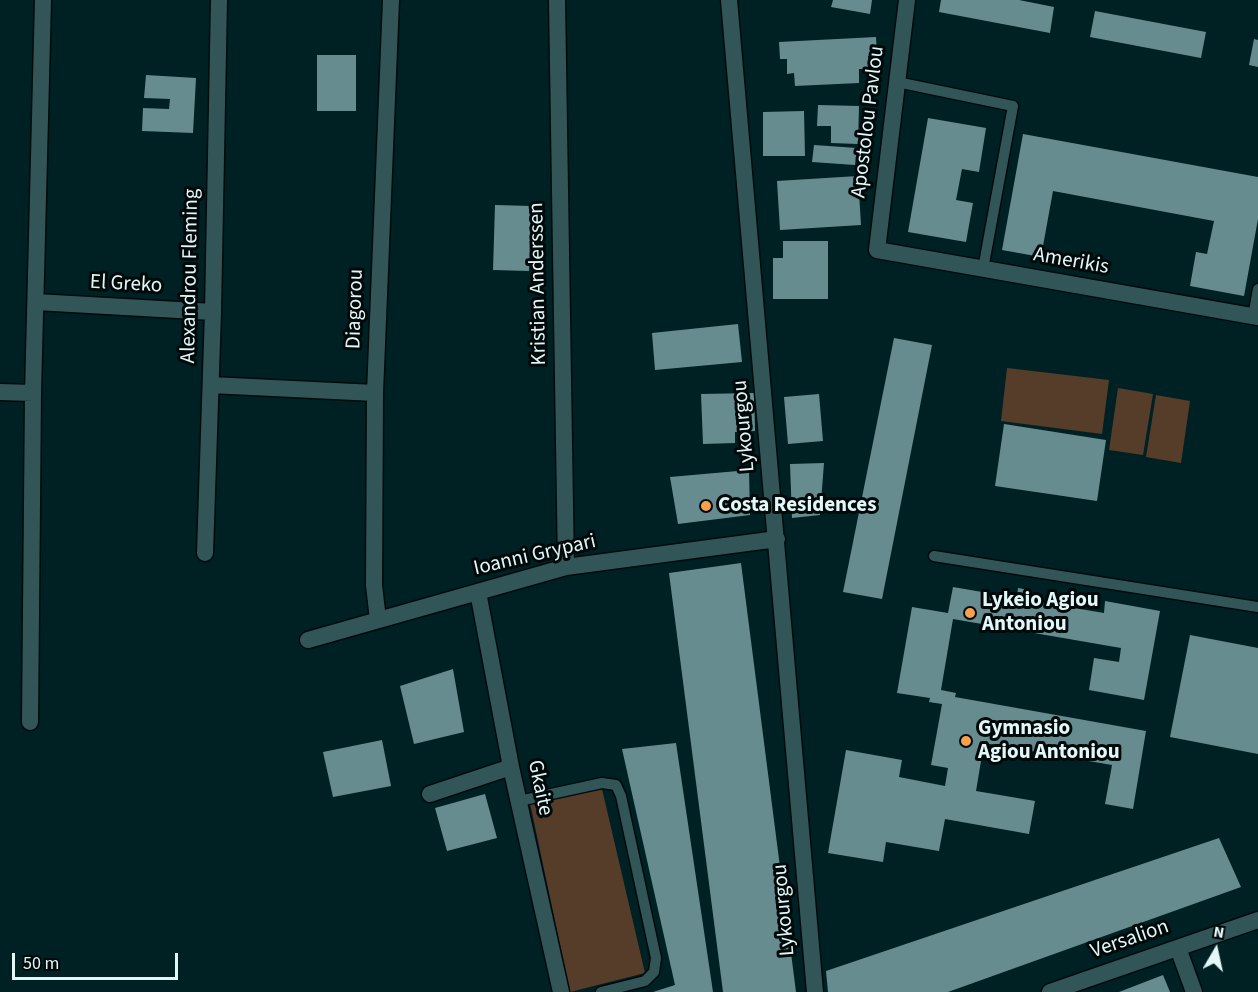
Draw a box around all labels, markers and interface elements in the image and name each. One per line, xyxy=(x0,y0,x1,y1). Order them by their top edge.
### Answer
street label: Apostolou Pavlou xyxy=(847,45,891,199)
street label: Alexandrou Fleming xyxy=(177,188,205,364)
street label: Kristian Anderssen xyxy=(525,202,553,366)
street label: Amerikis xyxy=(1031,243,1111,281)
street label: Diagorou xyxy=(342,268,370,350)
street label: El Greko xyxy=(89,271,163,299)
street label: Lykourgou xyxy=(728,379,762,473)
place label: Costa Residences xyxy=(718,493,877,519)
marker: Costa Residences xyxy=(699,499,713,513)
street label: Ioanni Grypari xyxy=(471,530,599,582)
place label: Lykeio Agiou Antoniou xyxy=(982,588,1099,638)
marker: Lykeio Agiou Antoniou xyxy=(963,606,977,620)
place label: Gymnasio Agiou Antoniou xyxy=(978,716,1120,766)
marker: Gymnasio Agiou Antoniou xyxy=(959,734,973,748)
street label: Gkaite xyxy=(521,758,557,818)
street label: Lykourgou xyxy=(768,863,802,957)
street label: Versalion xyxy=(1088,915,1172,965)
north arrow xyxy=(1186,920,1246,980)
text: N xyxy=(1212,921,1226,944)
scale bar xyxy=(15,941,182,979)
text: 50 m xyxy=(23,951,59,976)

